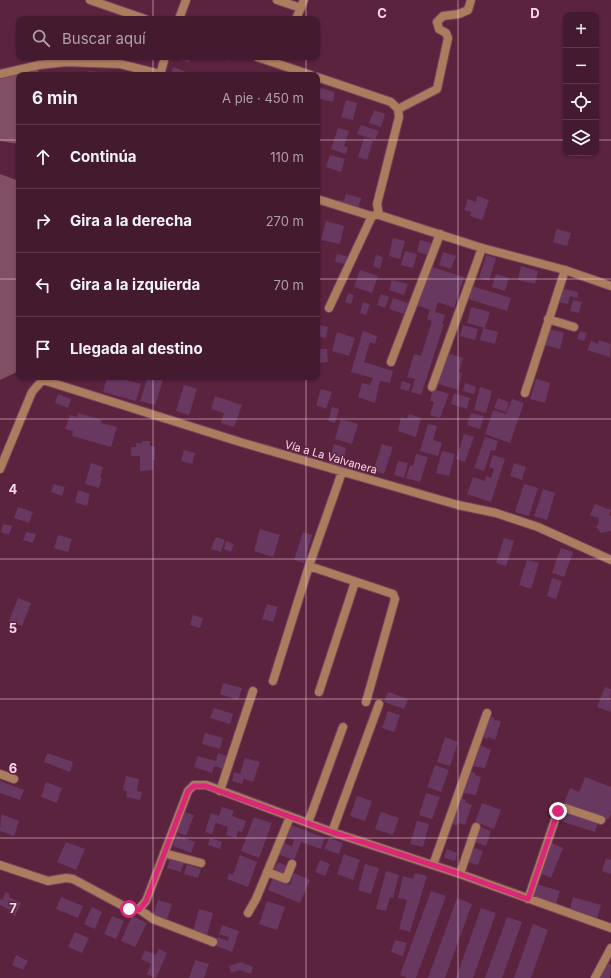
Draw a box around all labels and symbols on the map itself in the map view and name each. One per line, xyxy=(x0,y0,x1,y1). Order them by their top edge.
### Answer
text: C xyxy=(377,5,387,21)
text: D xyxy=(530,5,540,21)
street label: Vía a La Valvanera xyxy=(283,437,379,477)
text: 4 xyxy=(9,481,18,497)
text: 5 xyxy=(9,620,17,636)
text: 6 xyxy=(9,760,17,776)
route end xyxy=(549,802,567,820)
text: 7 xyxy=(9,900,17,916)
route start xyxy=(120,900,138,918)

